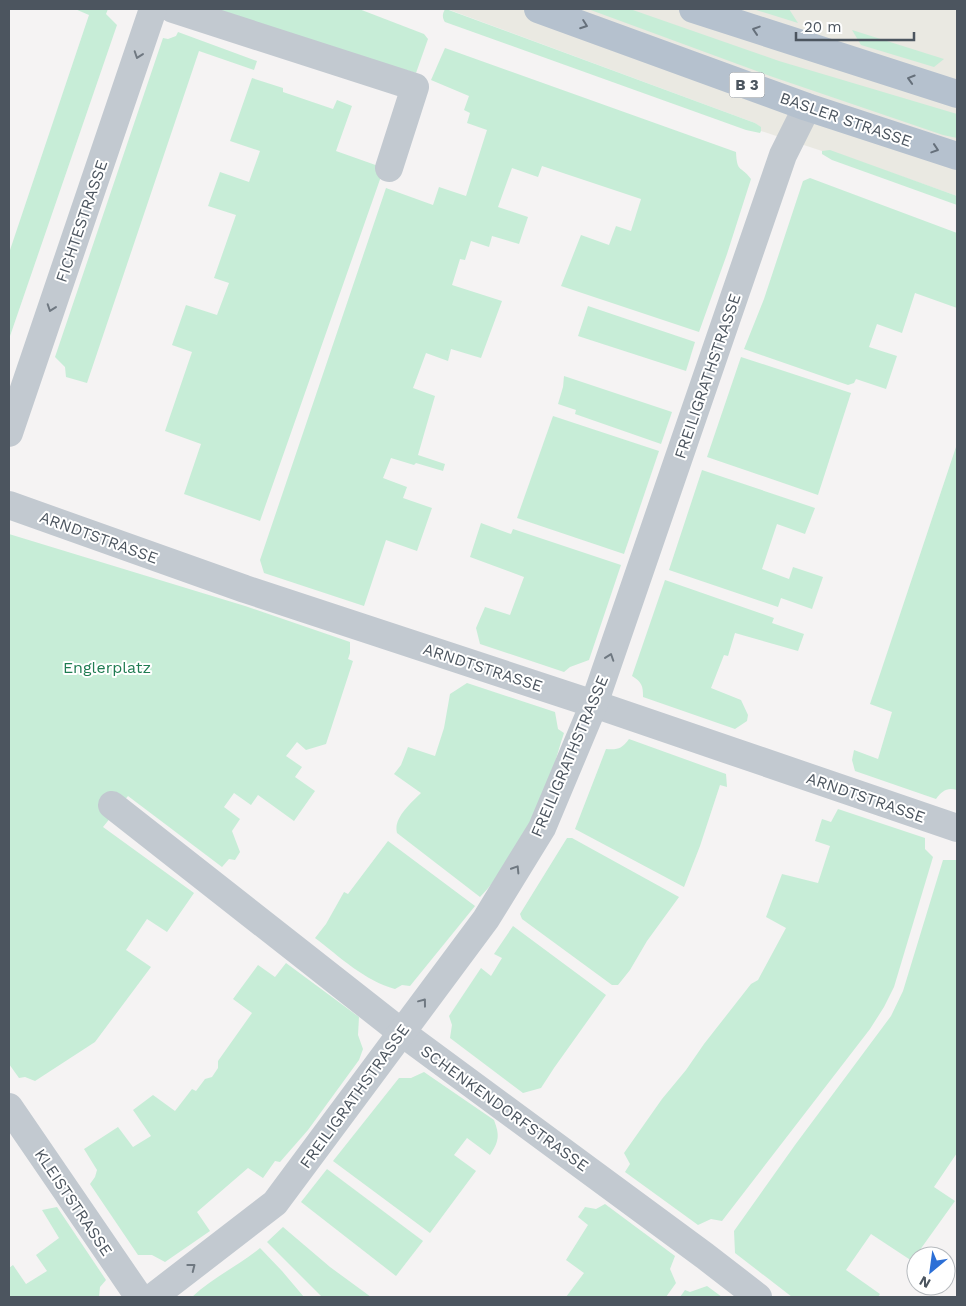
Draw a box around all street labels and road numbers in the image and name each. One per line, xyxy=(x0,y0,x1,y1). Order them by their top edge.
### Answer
road number: B 3 xyxy=(730,72,764,98)
street label: BASLER STRASSE xyxy=(777,88,914,151)
street label: FICHTESTRASSE xyxy=(52,157,111,285)
street label: FREILIGRATHSTRASSE xyxy=(670,291,745,461)
street label: ARNDTSTRASSE xyxy=(37,507,161,568)
street label: ARNDTSTRASSE xyxy=(421,639,545,696)
street label: FREILIGRATHSTRASSE xyxy=(527,673,612,840)
street label: ARNDTSTRASSE xyxy=(804,768,928,827)
street label: FREILIGRATHSTRASSE xyxy=(296,1020,413,1172)
street label: SCHENKENDORFSTRASSE xyxy=(417,1041,592,1176)
street label: KLEISTSTRASSE xyxy=(31,1145,116,1259)

